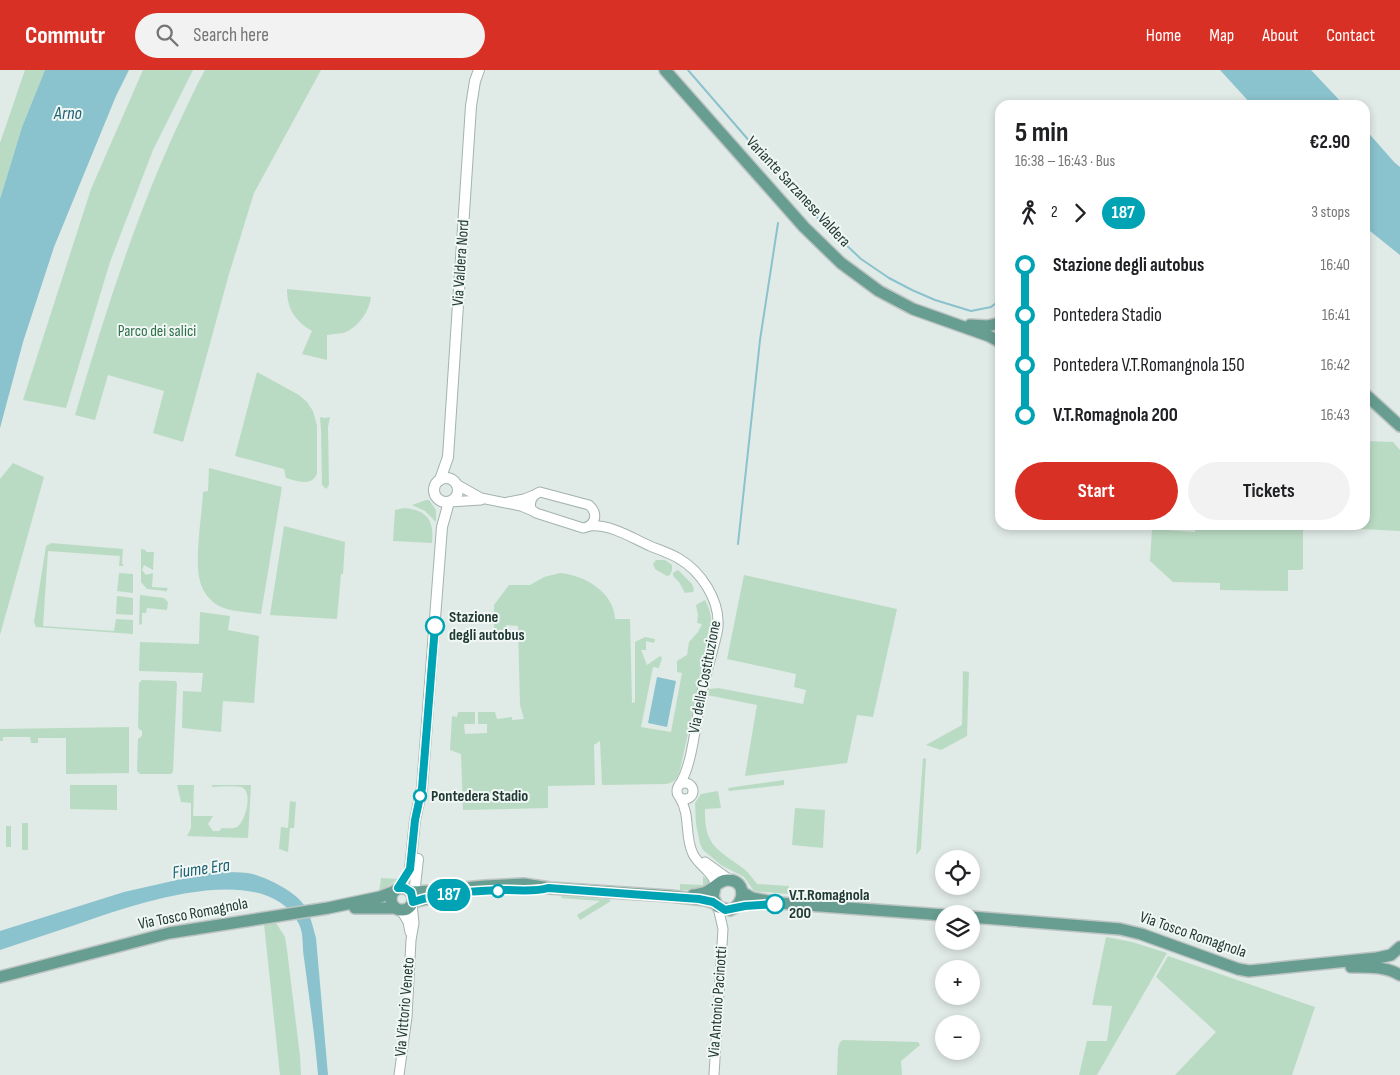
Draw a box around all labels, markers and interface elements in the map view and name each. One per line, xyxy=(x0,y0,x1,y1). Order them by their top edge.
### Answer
search box xyxy=(135,13,485,58)
text: Commutr xyxy=(25,21,105,50)
icon: search xyxy=(153,21,181,49)
text: Search here xyxy=(193,24,269,47)
text: Home xyxy=(1146,25,1181,46)
text: Map xyxy=(1209,25,1234,46)
text: About xyxy=(1262,25,1298,46)
text: Contact xyxy=(1326,25,1375,46)
water label: Arno xyxy=(53,103,83,124)
text: 5 min xyxy=(1015,116,1068,149)
text: €2.90 xyxy=(1310,131,1350,154)
street label: Variante Sarzanese Valdera xyxy=(742,133,854,251)
text: 16:38 – 16:43 · Bus xyxy=(1015,152,1115,171)
icon: walk xyxy=(1015,199,1043,227)
icon: forward xyxy=(1066,199,1094,227)
text: 187 xyxy=(1112,202,1135,223)
text: 2 xyxy=(1051,203,1058,222)
text: 3 stops xyxy=(1311,203,1350,222)
street label: Via Valdera Nord xyxy=(448,219,474,307)
text: Stazione degli autobus xyxy=(1053,254,1204,277)
text: 16:40 xyxy=(1321,256,1350,275)
text: Pontedera Stadio xyxy=(1053,304,1162,327)
text: 16:41 xyxy=(1322,306,1350,325)
park label: Parco dei salici xyxy=(118,322,196,341)
text: Pontedera V.T.Romangnola 150 xyxy=(1053,354,1245,377)
text: 16:42 xyxy=(1321,356,1350,375)
text: V.T.Romagnola 200 xyxy=(1053,404,1178,427)
text: 16:43 xyxy=(1321,406,1350,425)
button: Start xyxy=(1015,462,1178,520)
button: Tickets xyxy=(1188,462,1350,520)
place label: Stazione degli autobus xyxy=(449,608,525,645)
marker: Stazione degli autobus xyxy=(425,616,445,636)
street label: Via della Costituzione xyxy=(685,619,725,735)
place label: Pontedera Stadio xyxy=(431,787,528,806)
marker: Pontedera Stadio xyxy=(413,789,427,803)
map controls xyxy=(935,850,980,1060)
button: locate xyxy=(935,850,980,895)
water label: Fiume Era xyxy=(171,854,232,883)
line badge: 187 xyxy=(420,879,478,911)
text: 187 xyxy=(437,884,461,905)
unlabelled marker xyxy=(491,884,505,898)
place label: V.T.Romagnola 200 xyxy=(789,886,869,923)
street label: Via Tosco Romagnola xyxy=(136,894,250,934)
marker: V.T.Romagnola 200 xyxy=(765,894,785,914)
button: layers xyxy=(935,905,980,950)
street label: Via Tosco Romagnola xyxy=(1137,908,1249,962)
street label: Via Antonio Pacinotti xyxy=(705,946,731,1058)
street label: Via Vittorio Veneto xyxy=(391,956,419,1058)
button: + xyxy=(935,960,980,1005)
button: − xyxy=(935,1015,980,1060)

